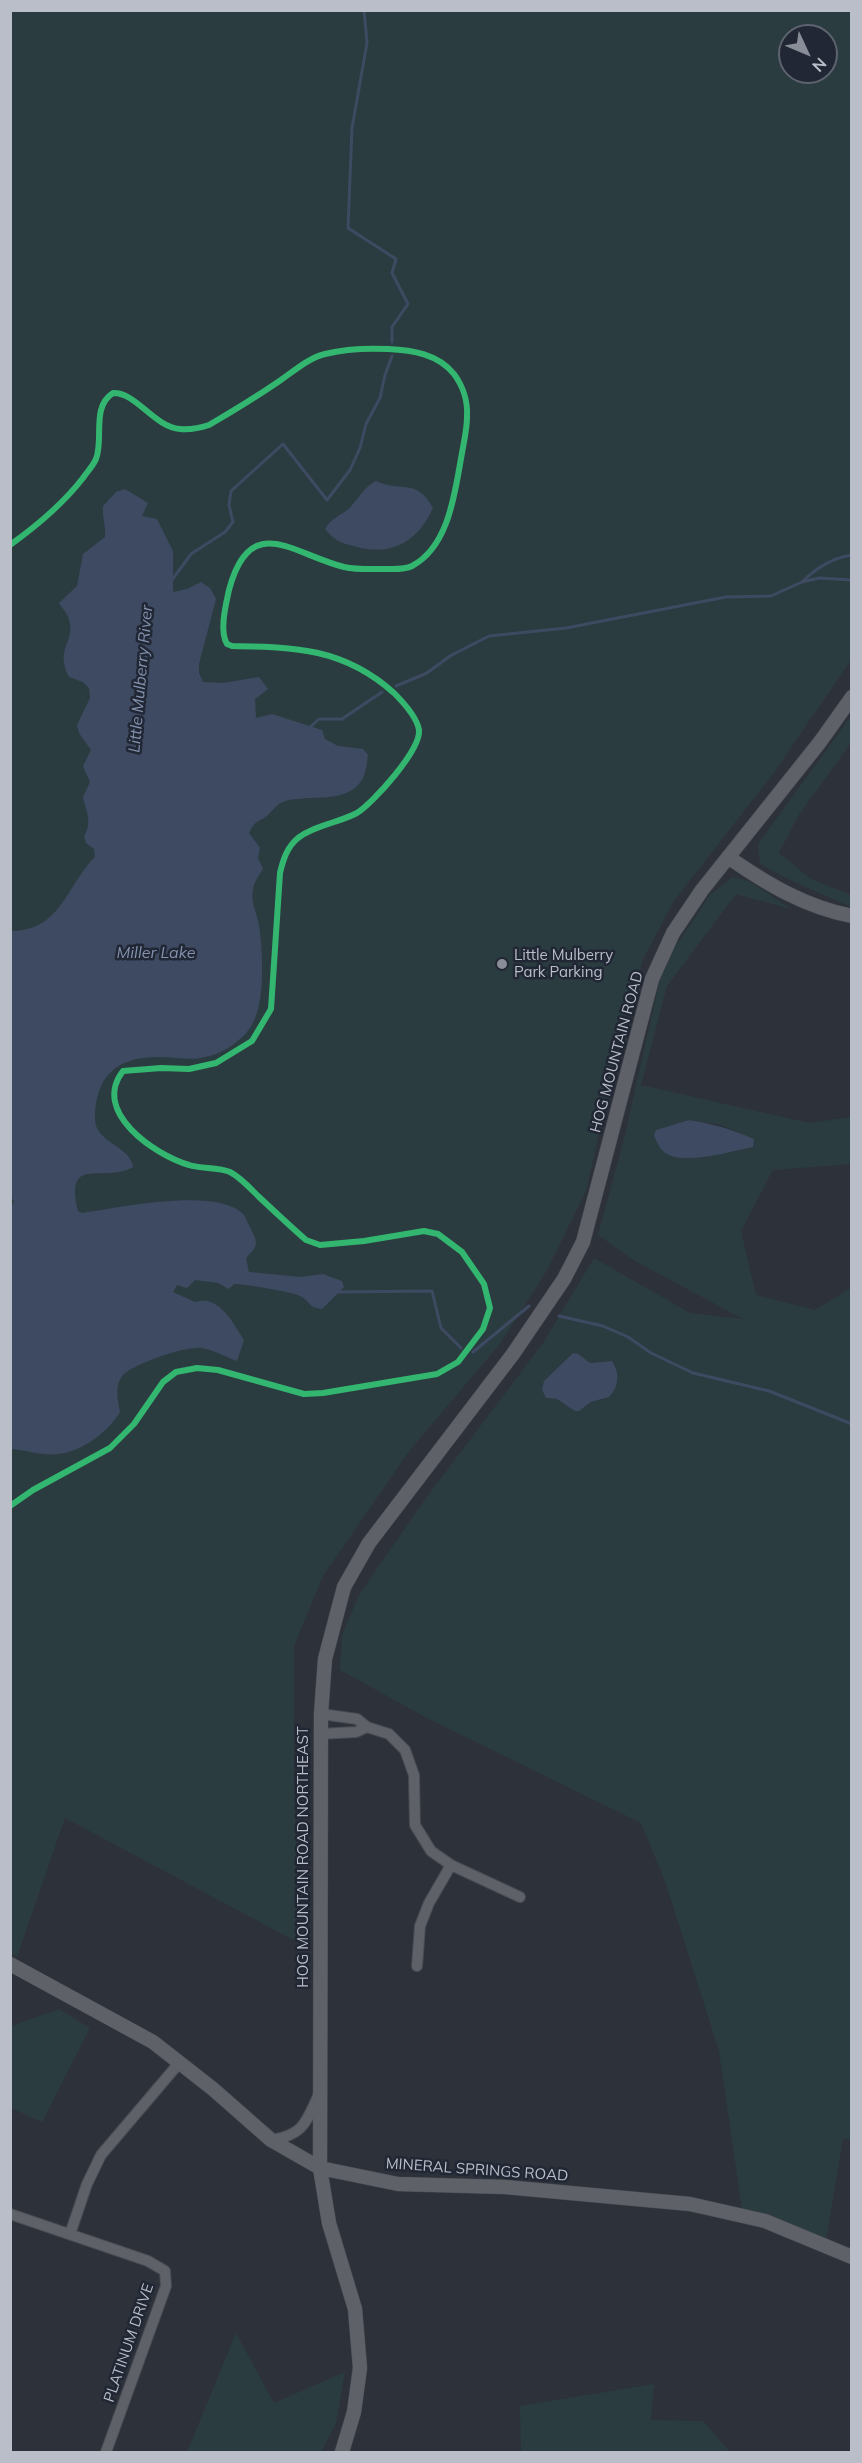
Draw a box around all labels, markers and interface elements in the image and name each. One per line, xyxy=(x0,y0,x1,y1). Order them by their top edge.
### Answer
north arrow xyxy=(778,24,838,84)
text: N xyxy=(808,54,831,76)
water label: Little Mulberry River xyxy=(125,605,157,753)
water label: Miller Lake xyxy=(117,943,195,963)
place label: Little Mulberry Park Parking xyxy=(514,946,613,981)
marker: Little Mulberry Park Parking xyxy=(495,957,509,971)
street label: HOG MOUNTAIN ROAD xyxy=(587,969,647,1135)
street label: HOG MOUNTAIN ROAD NORTHEAST xyxy=(294,1726,312,1988)
street label: MINERAL SPRINGS ROAD xyxy=(385,2155,569,2185)
street label: PLATINUM DRIVE xyxy=(100,2281,158,2405)

